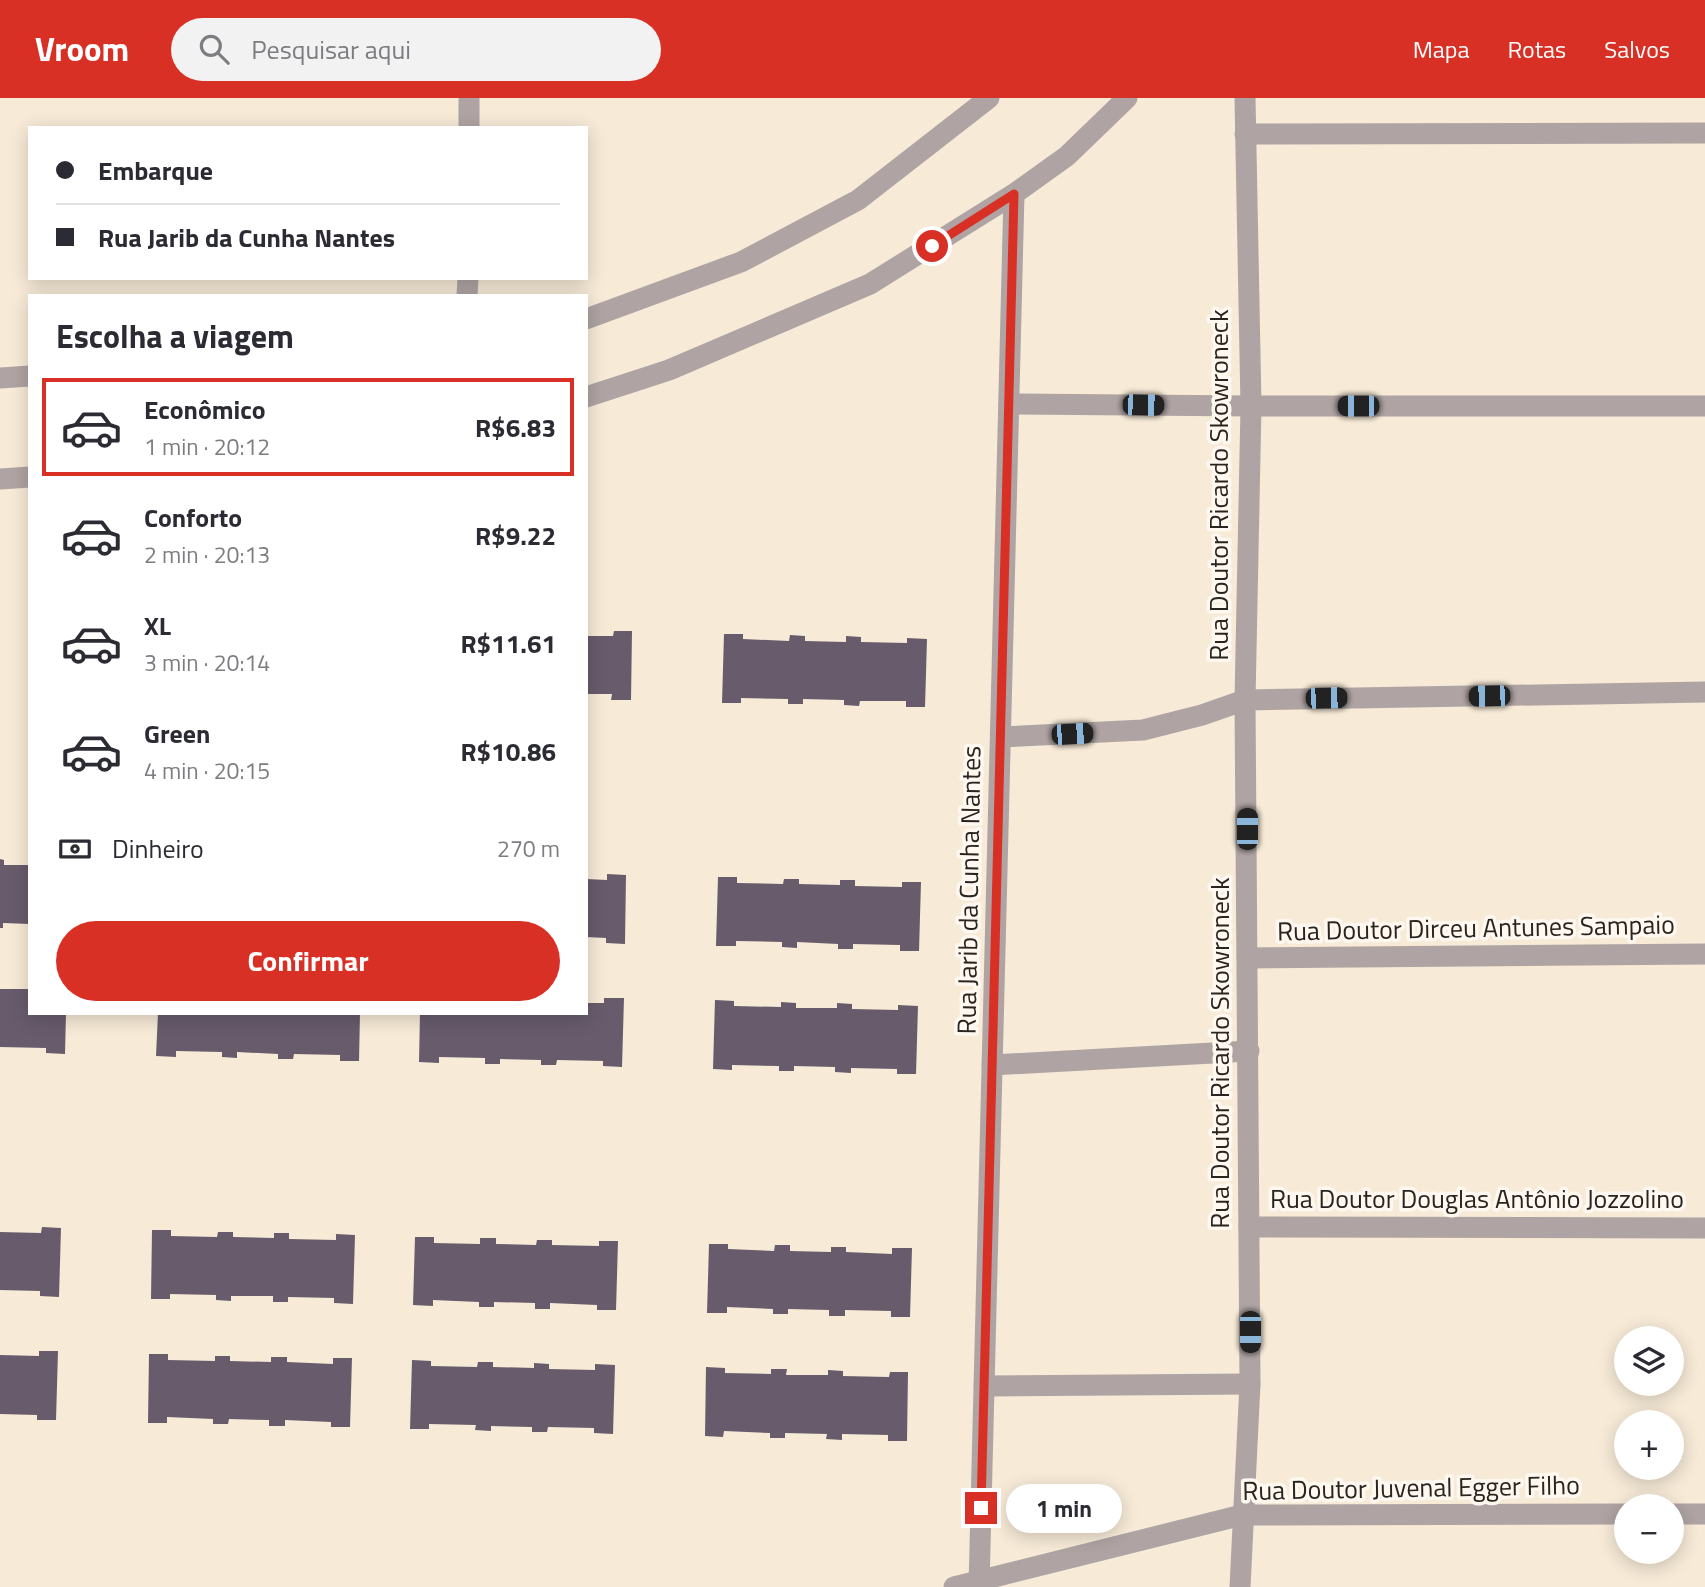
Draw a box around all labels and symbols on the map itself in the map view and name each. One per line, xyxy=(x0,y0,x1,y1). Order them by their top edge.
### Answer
route start xyxy=(916,230,948,262)
street label: Rua Doutor Ricardo Skowroneck xyxy=(1199,309,1238,661)
car xyxy=(1122,394,1165,416)
car xyxy=(1338,396,1380,417)
car xyxy=(1468,685,1511,707)
car xyxy=(1305,687,1348,709)
car xyxy=(1051,722,1094,746)
street label: Rua Jarib da Cunha Nantes xyxy=(946,745,991,1035)
car xyxy=(1237,808,1258,850)
street label: Rua Doutor Ricardo Skowroneck xyxy=(1200,877,1239,1229)
street label: Rua Doutor Dirceu Antunes Sampaio xyxy=(1277,905,1675,950)
street label: Rua Doutor Douglas Antônio Jozzolino xyxy=(1270,1179,1684,1218)
car xyxy=(1240,1311,1261,1353)
street label: Rua Doutor Juvenal Egger Filho xyxy=(1242,1465,1580,1510)
callout: 1 min xyxy=(1006,1484,1121,1532)
route end xyxy=(965,1492,997,1524)

